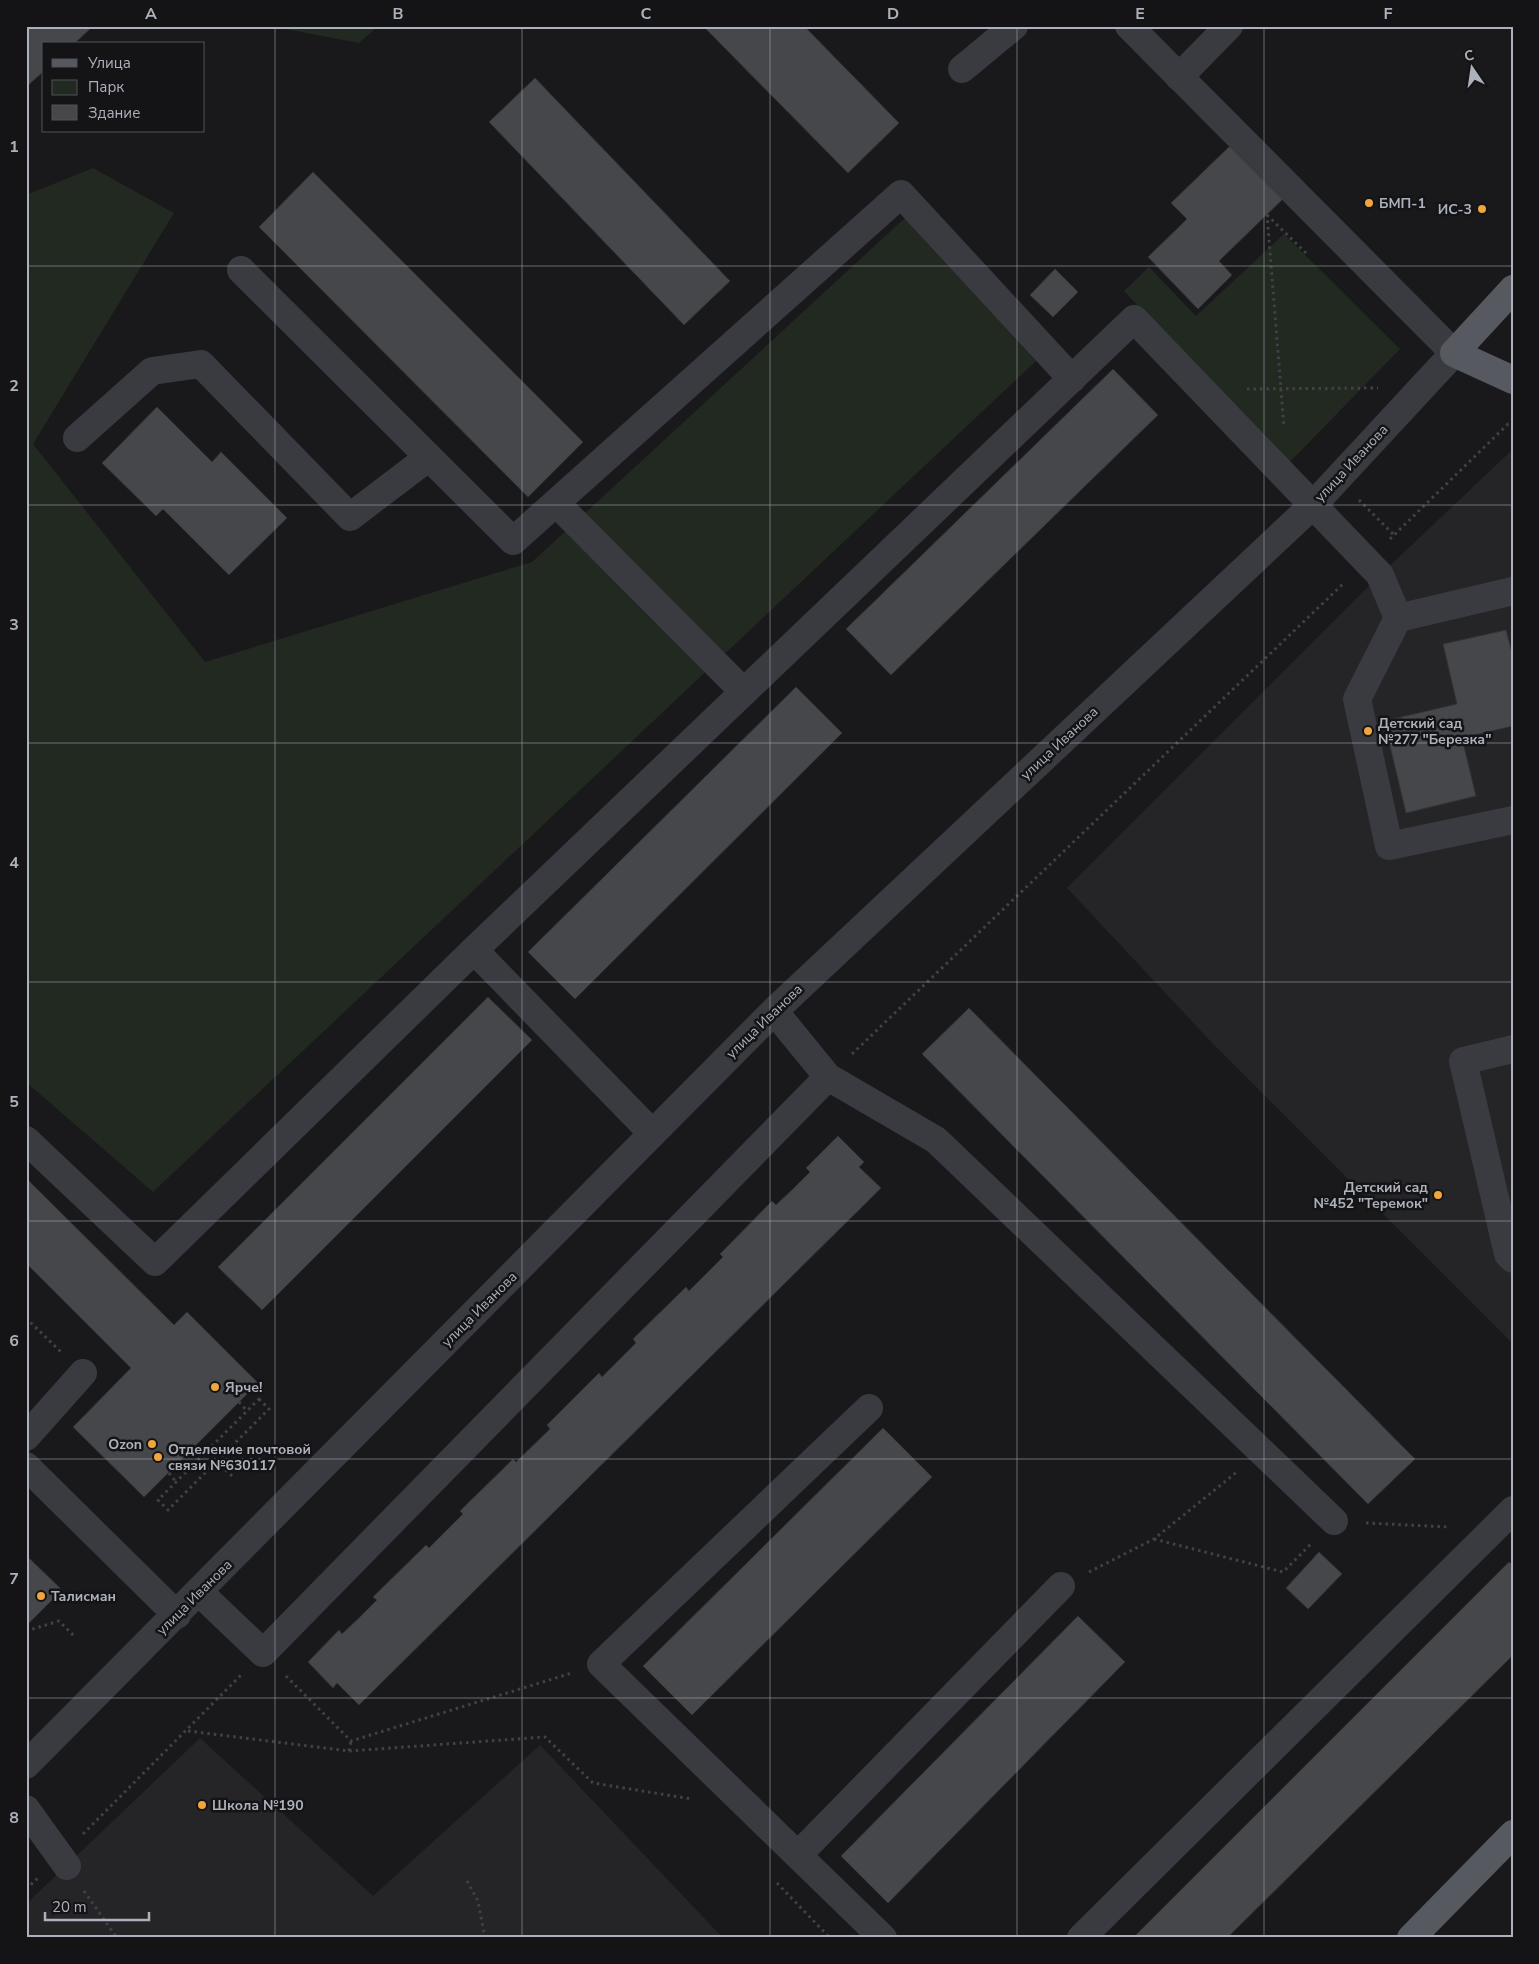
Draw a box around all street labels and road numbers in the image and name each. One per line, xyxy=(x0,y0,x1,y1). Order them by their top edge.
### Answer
street label: улица Иванова xyxy=(1310,420,1392,506)
street label: улица Иванова xyxy=(1016,702,1102,784)
street label: улица Иванова xyxy=(722,980,807,1063)
street label: улица Иванова xyxy=(437,1267,521,1351)
street label: улица Иванова xyxy=(152,1555,236,1639)

